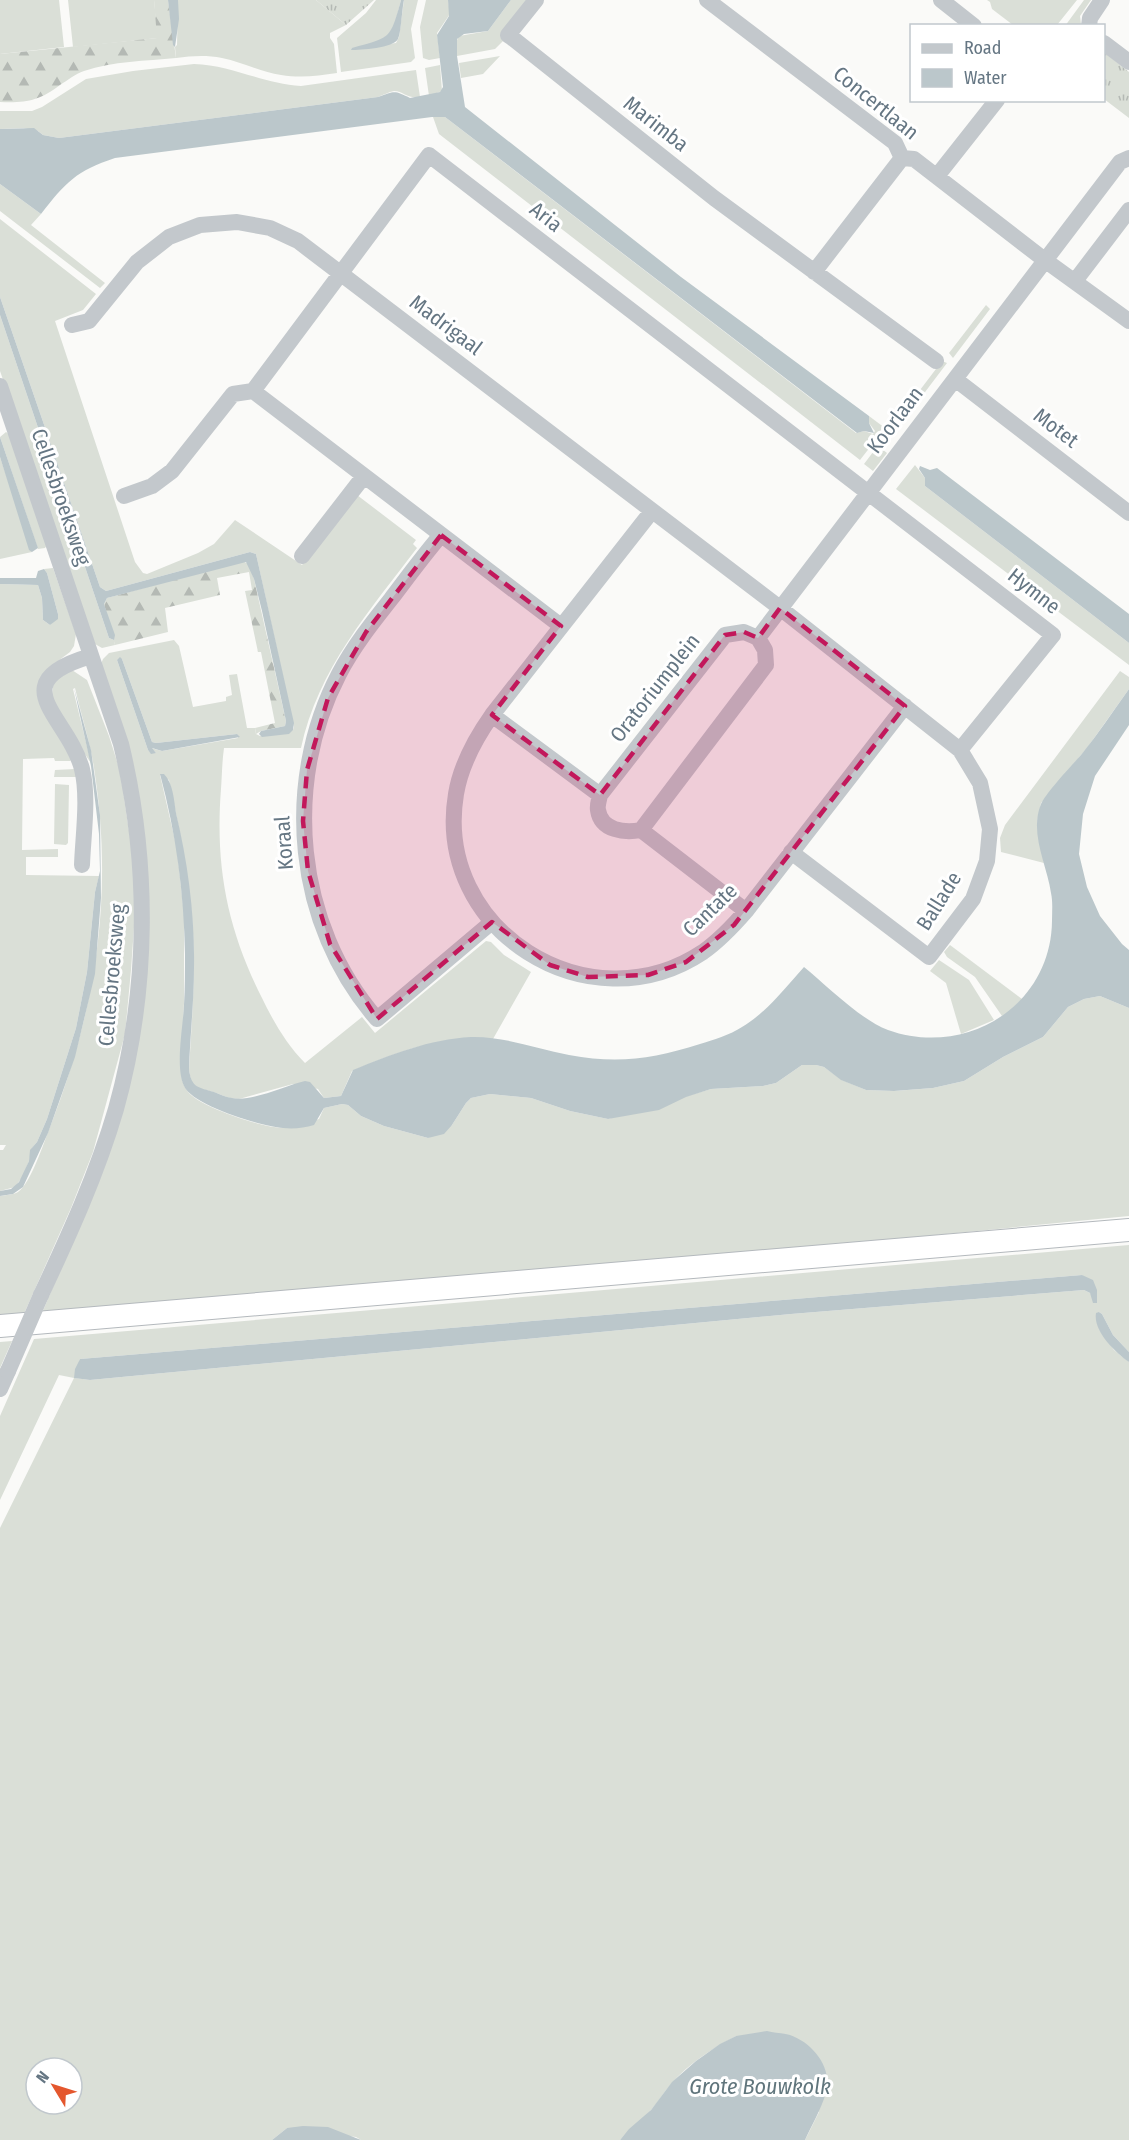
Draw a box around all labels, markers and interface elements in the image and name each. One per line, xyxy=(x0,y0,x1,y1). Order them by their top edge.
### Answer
legend xyxy=(910,24,1105,102)
text: Road xyxy=(964,37,1001,59)
street label: Concertlaan xyxy=(828,61,924,145)
text: Water xyxy=(964,67,1007,89)
street label: Marimba xyxy=(618,91,694,157)
street label: Aria xyxy=(525,196,567,238)
street label: Madrigaal xyxy=(404,289,488,361)
street label: Koorlaan xyxy=(861,381,929,459)
street label: Motet xyxy=(1028,403,1084,453)
street label: Cellesbroeksweg xyxy=(25,425,97,569)
street label: Hymne xyxy=(1002,562,1066,620)
street label: Oratoriumplein xyxy=(604,628,706,748)
street label: Koraal xyxy=(269,815,299,871)
street label: Ballade xyxy=(911,867,967,935)
street label: Cantate xyxy=(677,878,743,942)
street label: Cellesbroeksweg xyxy=(93,903,131,1047)
north arrow xyxy=(24,2056,84,2116)
text: N xyxy=(32,2067,53,2087)
water label: Grote Bouwkolk xyxy=(689,2073,831,2100)

